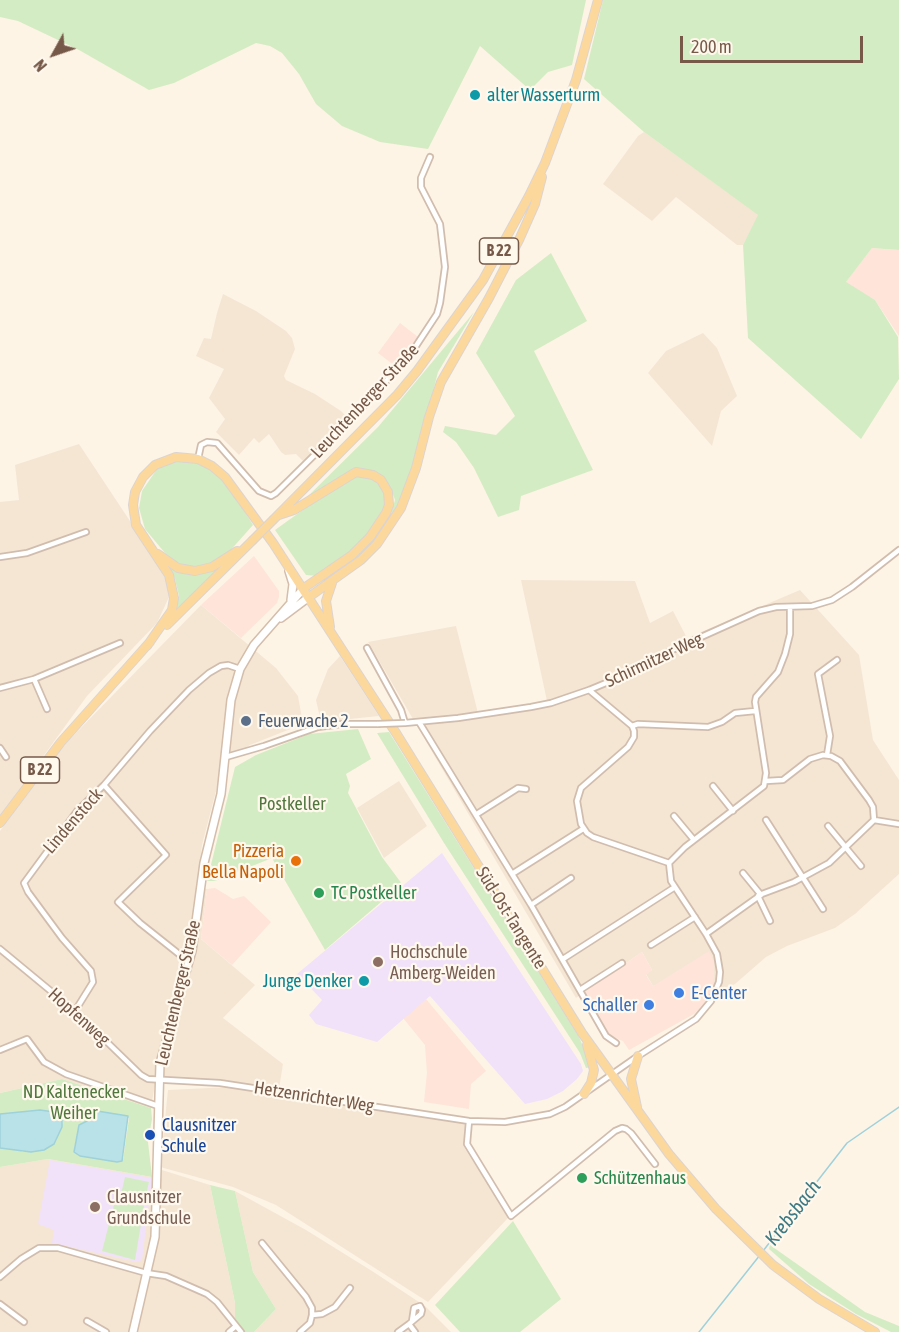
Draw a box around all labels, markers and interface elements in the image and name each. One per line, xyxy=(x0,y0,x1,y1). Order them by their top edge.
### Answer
north arrow xyxy=(24,24,84,84)
scale bar xyxy=(683,24,866,62)
text: 200 m xyxy=(691,36,732,57)
text: N xyxy=(30,56,50,75)
place label: alter Wasserturm xyxy=(487,84,600,106)
marker: alter Wasserturm xyxy=(468,88,482,102)
road number: B 22 xyxy=(480,238,518,264)
street label: Leuchtenberger Straße xyxy=(306,339,424,463)
street label: Schirmitzer Weg xyxy=(602,628,706,692)
place label: Feuerwache 2 xyxy=(258,710,349,732)
marker: Feuerwache 2 xyxy=(239,714,253,728)
road number: B 22 xyxy=(20,757,60,783)
street label: Lindenstock xyxy=(39,784,107,858)
park label: Postkeller xyxy=(258,793,326,815)
place label: Pizzeria Bella Napoli xyxy=(202,840,284,882)
marker: Pizzeria Bella Napoli xyxy=(289,854,303,868)
street label: Süd-Ost-Tangente xyxy=(471,863,551,973)
place label: TC Postkeller xyxy=(331,882,416,904)
marker: TC Postkeller xyxy=(312,886,326,900)
street label: Leuchtenberger Straße xyxy=(151,918,205,1068)
place label: Hochschule Amberg-Weiden xyxy=(390,941,496,984)
marker: Hochschule Amberg-Weiden xyxy=(371,955,385,969)
place label: Junge Denker xyxy=(263,970,352,992)
marker: Junge Denker xyxy=(357,974,371,988)
place label: E-Center xyxy=(691,982,747,1004)
street label: Hopfenweg xyxy=(44,984,114,1050)
marker: E-Center xyxy=(672,986,686,1000)
place label: Schaller xyxy=(583,994,637,1016)
marker: Schaller xyxy=(642,998,656,1012)
street label: Hetzenrichter Weg xyxy=(252,1077,376,1117)
park label: ND Kaltenecker Weiher xyxy=(23,1081,125,1124)
place label: Clausnitzer Schule xyxy=(162,1114,236,1156)
marker: Clausnitzer Schule xyxy=(143,1128,157,1142)
place label: Schützenhaus xyxy=(594,1167,686,1189)
marker: Schützenhaus xyxy=(575,1171,589,1185)
water label: Krebsbach xyxy=(760,1175,826,1251)
place label: Clausnitzer Grundschule xyxy=(107,1186,191,1228)
marker: Clausnitzer Grundschule xyxy=(88,1200,102,1214)

